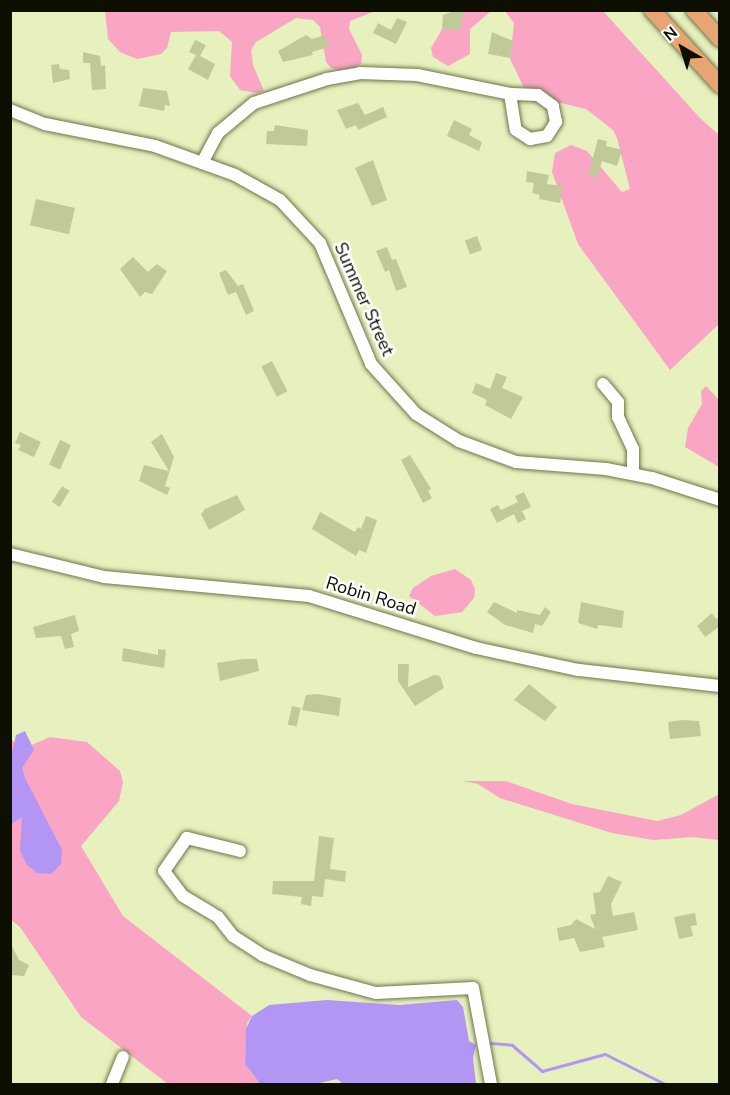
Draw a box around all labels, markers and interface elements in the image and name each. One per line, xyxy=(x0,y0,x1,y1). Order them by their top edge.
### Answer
north arrow xyxy=(652,18,712,78)
text: N xyxy=(659,22,682,46)
street label: Summer Street xyxy=(329,239,399,359)
street label: Robin Road xyxy=(323,572,419,620)

